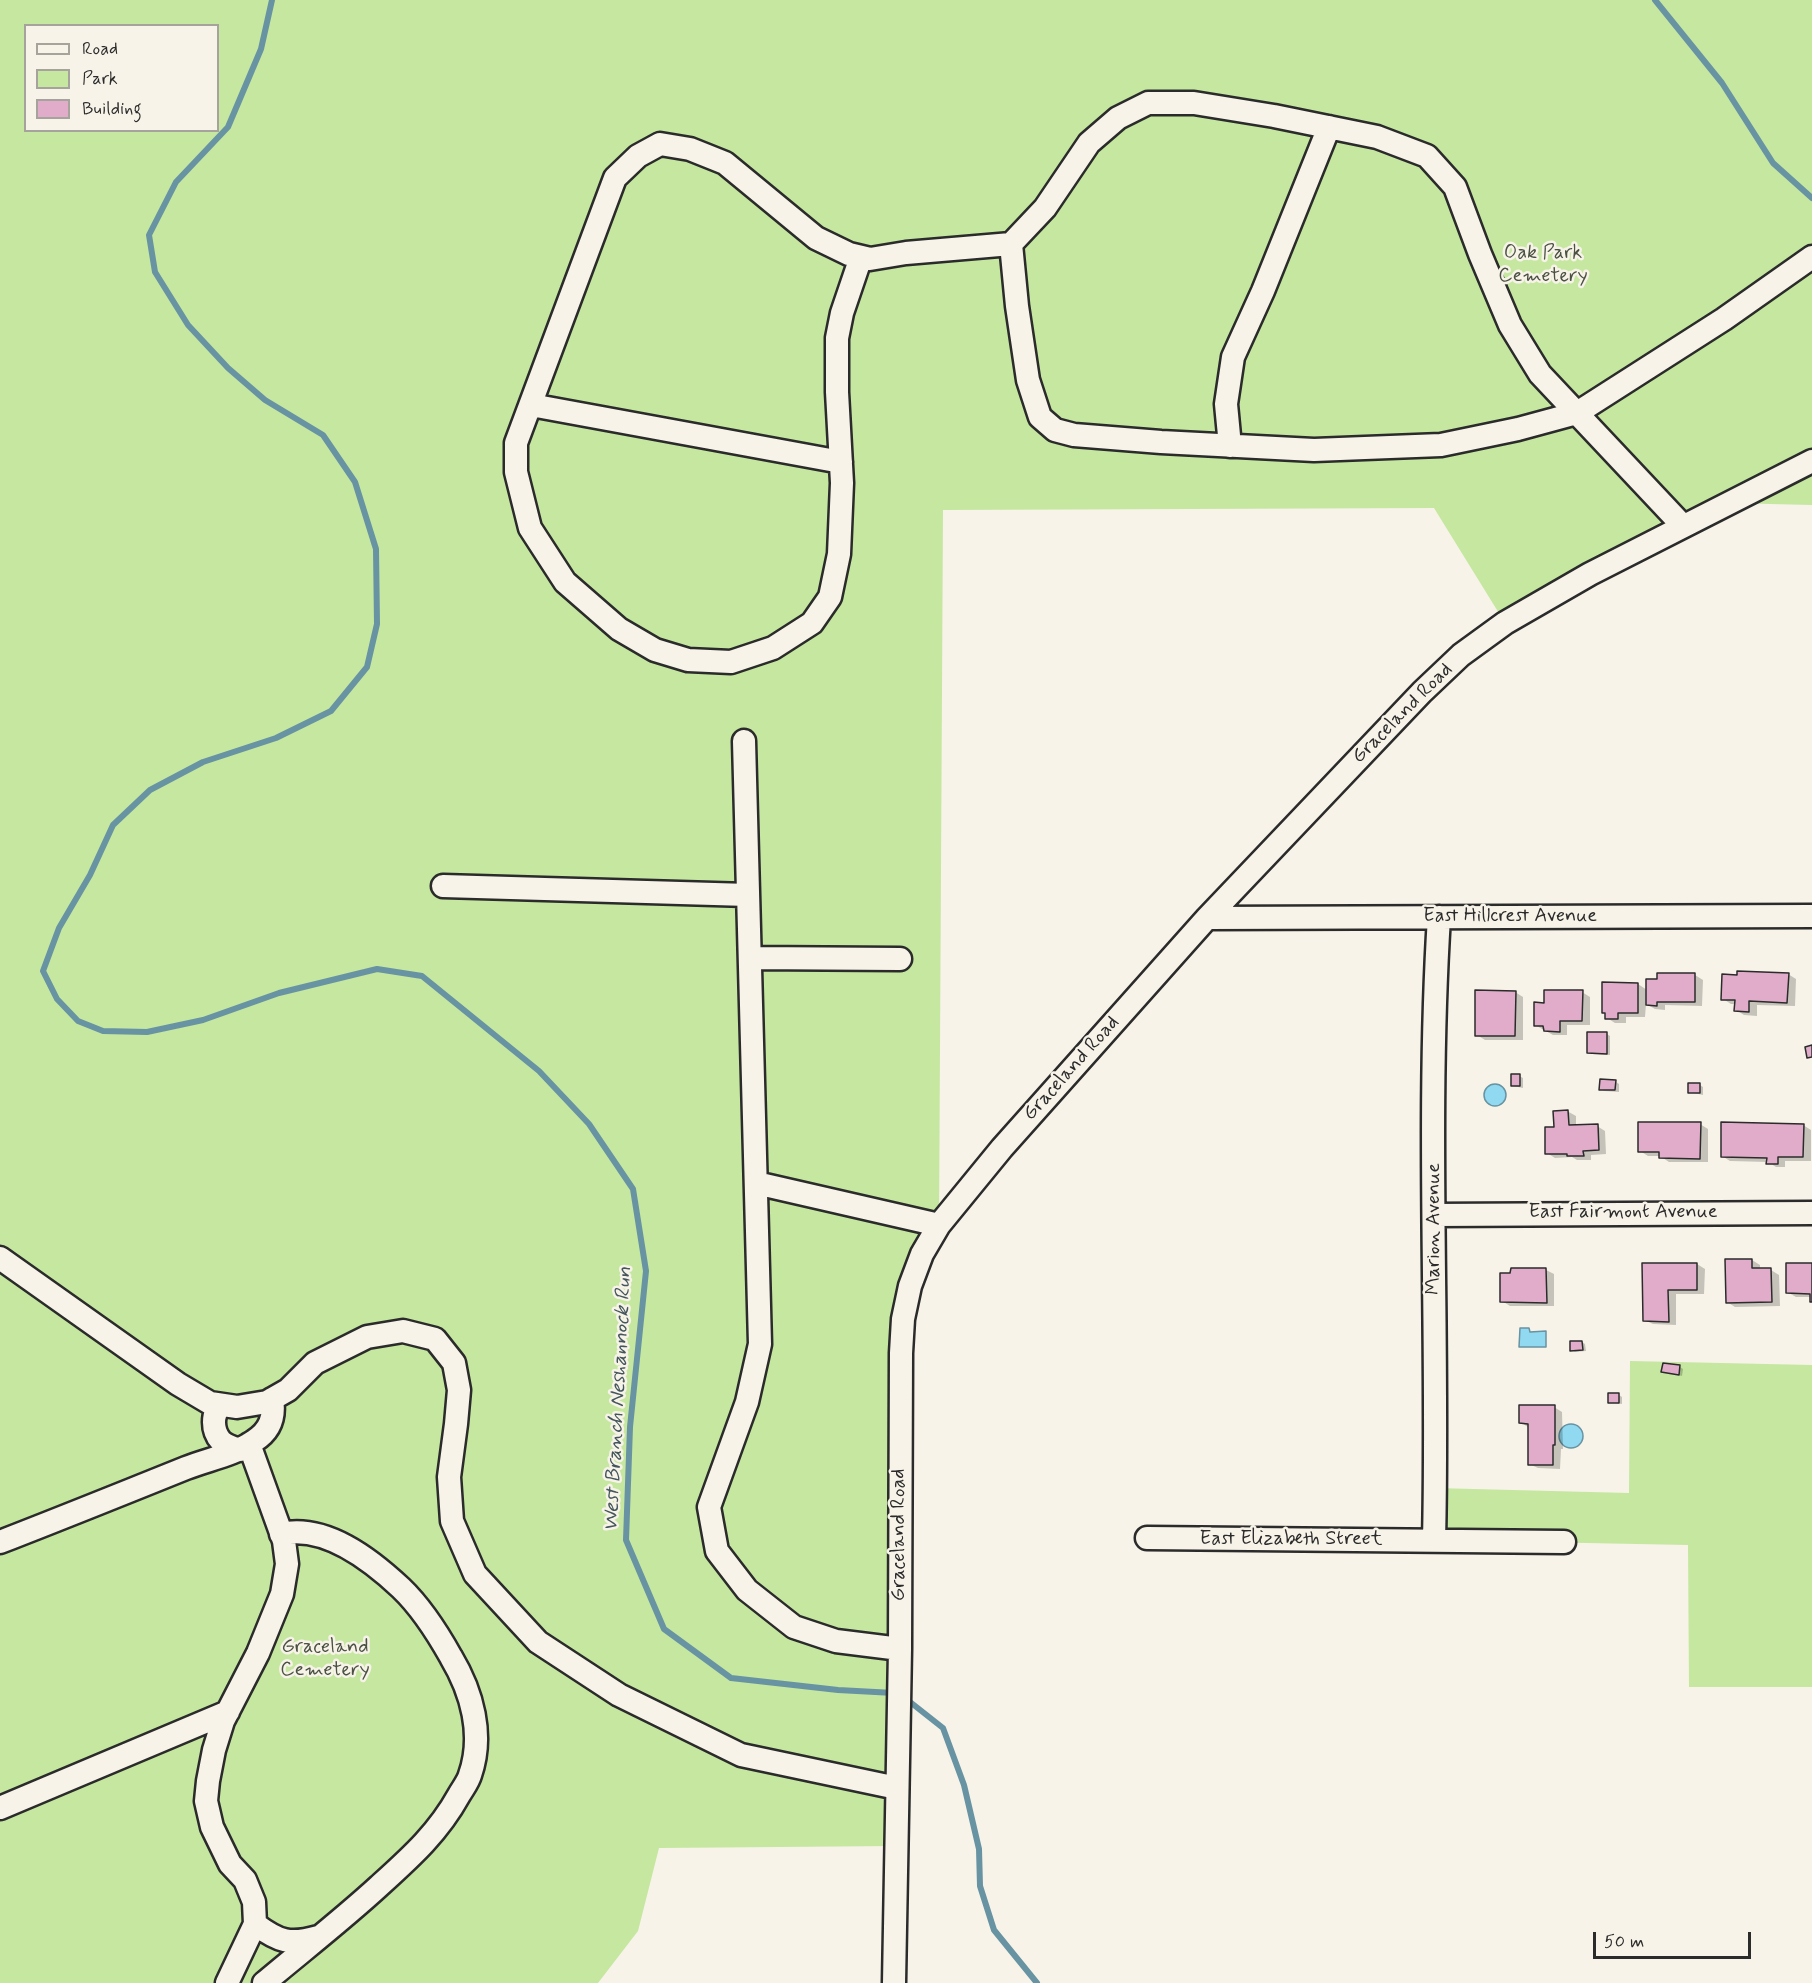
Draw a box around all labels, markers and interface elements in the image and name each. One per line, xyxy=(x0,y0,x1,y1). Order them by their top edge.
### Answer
legend xyxy=(24,24,219,132)
text: Road xyxy=(82,37,118,61)
text: Park xyxy=(82,67,118,91)
text: Building xyxy=(82,97,142,121)
park label: Oak Park Cemetery xyxy=(1498,242,1588,289)
street label: Graceland Road xyxy=(1348,659,1458,769)
street label: East Hillcrest Avenue xyxy=(1423,905,1597,929)
street label: Graceland Road xyxy=(1019,1012,1125,1126)
street label: Marion Avenue xyxy=(1423,1163,1447,1295)
street label: East Fairmont Avenue xyxy=(1528,1201,1718,1225)
water label: West Branch Neshannock Run xyxy=(599,1266,639,1532)
street label: Graceland Road xyxy=(888,1469,912,1601)
street label: East Elizabeth Street xyxy=(1199,1528,1383,1552)
park label: Graceland Cemetery xyxy=(280,1636,370,1683)
scale bar xyxy=(1596,1920,1754,1958)
text: 50 m xyxy=(1604,1930,1644,1954)

